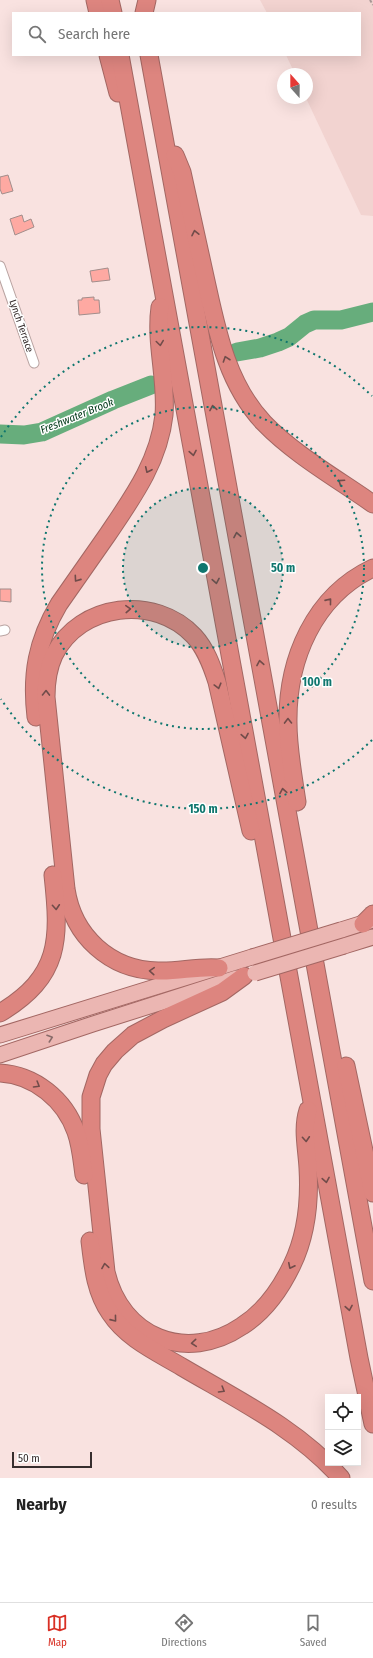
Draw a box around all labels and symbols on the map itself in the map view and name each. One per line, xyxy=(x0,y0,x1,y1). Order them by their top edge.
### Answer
north arrow xyxy=(277,68,313,104)
one-way arrow xyxy=(192,229,200,236)
street label: Lynch Terrace xyxy=(6,298,36,354)
one-way arrow xyxy=(155,340,164,346)
one-way arrow xyxy=(222,356,231,363)
water label: Freshwater Brook xyxy=(39,395,116,437)
one-way arrow xyxy=(209,404,218,411)
one-way arrow xyxy=(188,450,197,456)
one-way arrow xyxy=(144,467,152,474)
one-way arrow xyxy=(338,479,345,487)
one-way arrow xyxy=(233,532,241,539)
centre of rings xyxy=(196,561,210,575)
text: 50 m xyxy=(271,561,295,575)
one-way arrow xyxy=(74,575,82,582)
one-way arrow xyxy=(212,578,220,584)
one-way arrow xyxy=(324,598,331,606)
one-way arrow xyxy=(125,605,131,614)
one-way arrow xyxy=(256,660,265,666)
text: 100 m xyxy=(302,675,332,689)
one-way arrow xyxy=(213,683,221,690)
one-way arrow xyxy=(42,690,50,696)
one-way arrow xyxy=(284,718,292,724)
one-way arrow xyxy=(240,733,248,740)
one-way arrow xyxy=(280,788,288,794)
text: 150 m xyxy=(188,802,218,816)
one-way arrow xyxy=(51,904,60,910)
one-way arrow xyxy=(149,966,155,975)
one-way arrow xyxy=(46,1034,53,1043)
one-way arrow xyxy=(33,1080,40,1087)
one-way arrow xyxy=(301,1136,310,1142)
one-way arrow xyxy=(321,1177,330,1183)
one-way arrow xyxy=(288,1262,296,1269)
one-way arrow xyxy=(101,1263,110,1269)
one-way arrow xyxy=(345,1305,353,1311)
one-way arrow xyxy=(109,1314,116,1321)
one-way arrow xyxy=(191,1338,197,1347)
one-way arrow xyxy=(218,1386,225,1393)
scale bar xyxy=(12,1450,92,1469)

